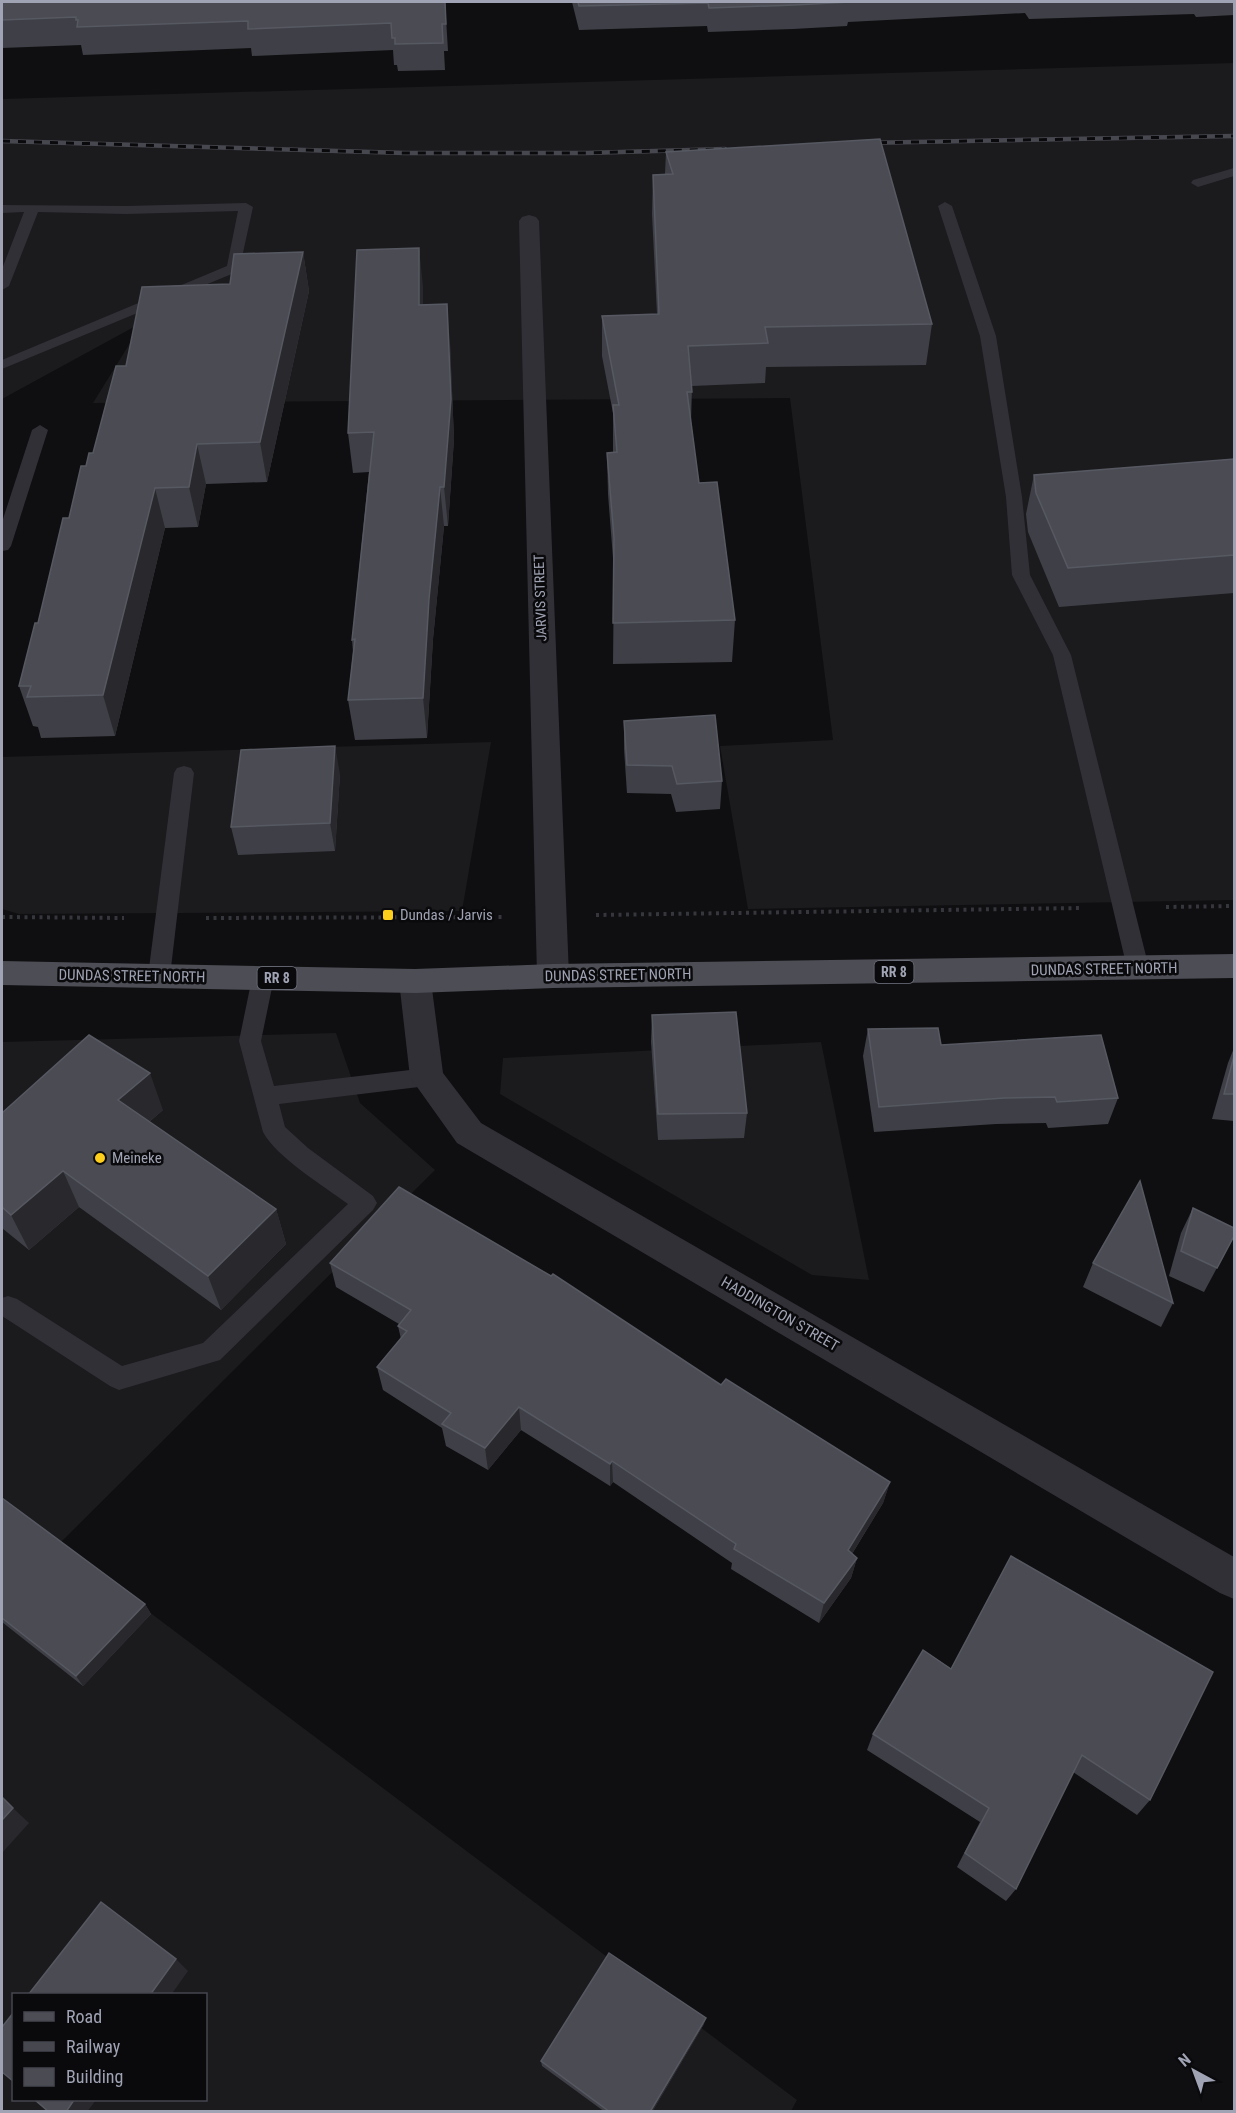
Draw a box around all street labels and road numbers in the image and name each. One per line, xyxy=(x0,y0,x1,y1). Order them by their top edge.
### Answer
street label: JARVIS STREET xyxy=(530,554,550,642)
street label: DUNDAS STREET NORTH xyxy=(1030,959,1178,979)
road number: RR 8 xyxy=(874,961,914,983)
street label: DUNDAS STREET NORTH xyxy=(544,965,692,985)
street label: DUNDAS STREET NORTH xyxy=(58,966,206,986)
road number: RR 8 xyxy=(258,967,296,989)
street label: HADDINGTON STREET xyxy=(718,1273,842,1355)

